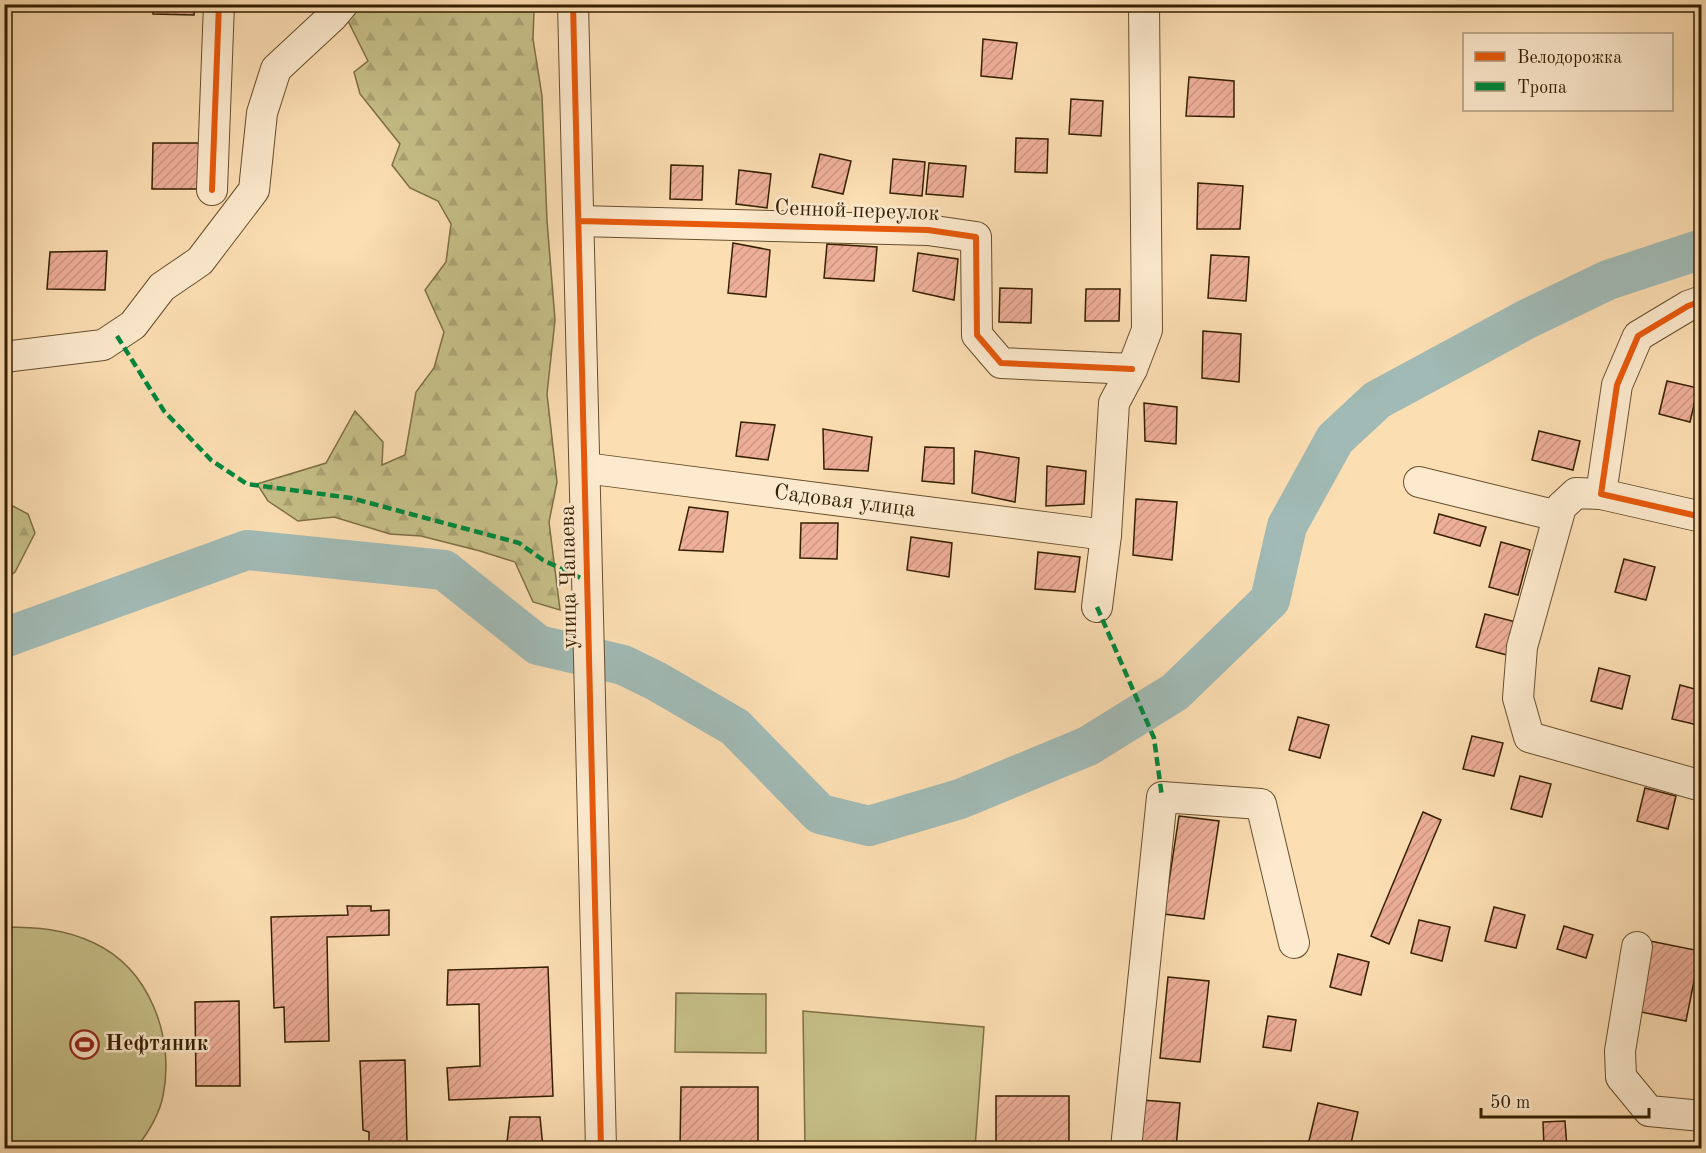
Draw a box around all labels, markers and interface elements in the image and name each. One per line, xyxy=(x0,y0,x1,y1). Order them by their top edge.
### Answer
legend xyxy=(1463,33,1673,111)
text: Велодорожка xyxy=(1517,49,1622,67)
text: Тропа xyxy=(1517,79,1567,97)
street label: Сенной переулок xyxy=(774,197,940,225)
street label: Садовая улица xyxy=(773,481,917,521)
street label: улица Чапаева xyxy=(557,505,581,649)
sports icon: Нефтяник xyxy=(68,1028,100,1060)
place label: Нефтяник xyxy=(105,1033,209,1056)
scale bar xyxy=(1481,1081,1649,1119)
text: 50 m xyxy=(1490,1094,1530,1112)

